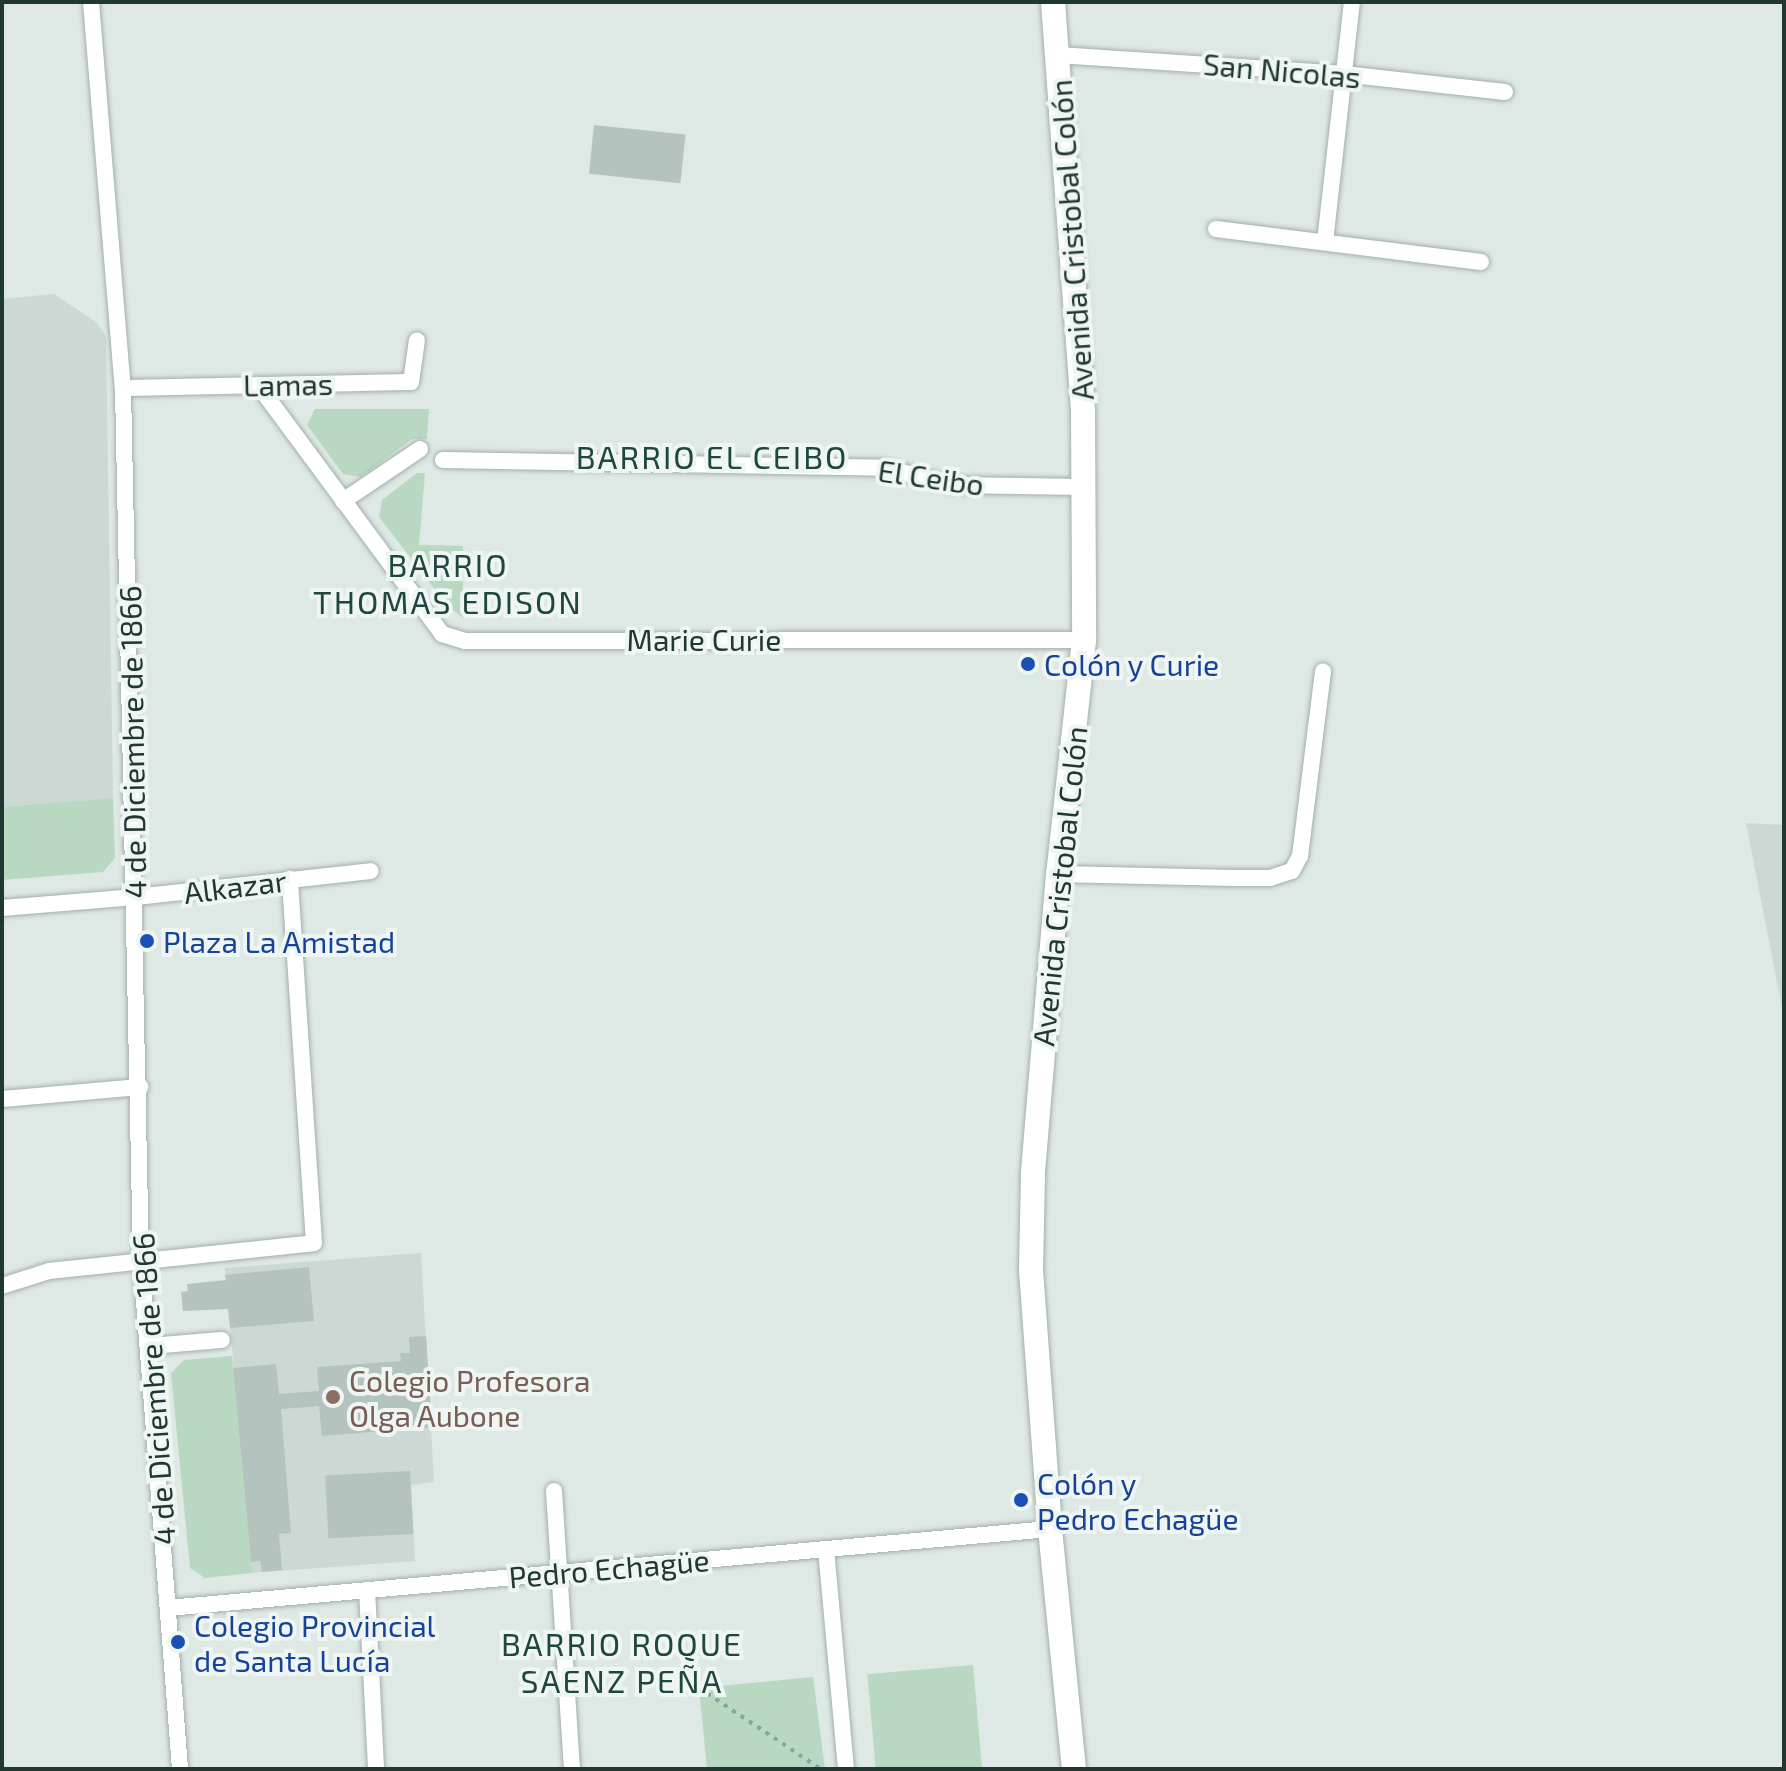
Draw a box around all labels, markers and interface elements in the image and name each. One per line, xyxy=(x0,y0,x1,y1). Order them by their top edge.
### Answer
street label: San Nicolas xyxy=(1202,45,1362,95)
street label: Avenida Cristobal Colón xyxy=(1042,78,1100,402)
street label: Lamas xyxy=(243,365,333,403)
district label: BARRIO EL CEIBO xyxy=(575,437,849,475)
street label: El Ceibo xyxy=(875,452,987,502)
district label: BARRIO THOMAS EDISON xyxy=(313,546,583,621)
street label: 4 de Diciembre de 1866 xyxy=(111,585,153,899)
street label: Marie Curie xyxy=(627,621,781,657)
place label: Colón y Curie xyxy=(1044,646,1221,682)
marker: Colón y Curie xyxy=(1019,655,1037,673)
street label: Avenida Cristobal Colón xyxy=(1024,724,1094,1048)
street label: Alkazar xyxy=(182,862,288,910)
place label: Plaza La Amistad xyxy=(163,923,396,959)
marker: Plaza La Amistad xyxy=(138,932,156,950)
street label: 4 de Diciembre de 1866 xyxy=(124,1232,182,1546)
place label: Colegio Profesora Olga Aubone xyxy=(349,1362,590,1432)
marker: Colegio Profesora Olga Aubone xyxy=(324,1388,342,1406)
place label: Colón y Pedro Echagüe xyxy=(1037,1465,1239,1536)
marker: Colón y Pedro Echagüe xyxy=(1012,1491,1030,1509)
street label: Pedro Echagüe xyxy=(507,1541,711,1595)
place label: Colegio Provincial de Santa Lucía xyxy=(194,1607,436,1678)
district label: BARRIO ROQUE SAENZ PEÑA xyxy=(501,1625,743,1700)
marker: Colegio Provincial de Santa Lucía xyxy=(169,1633,187,1651)

